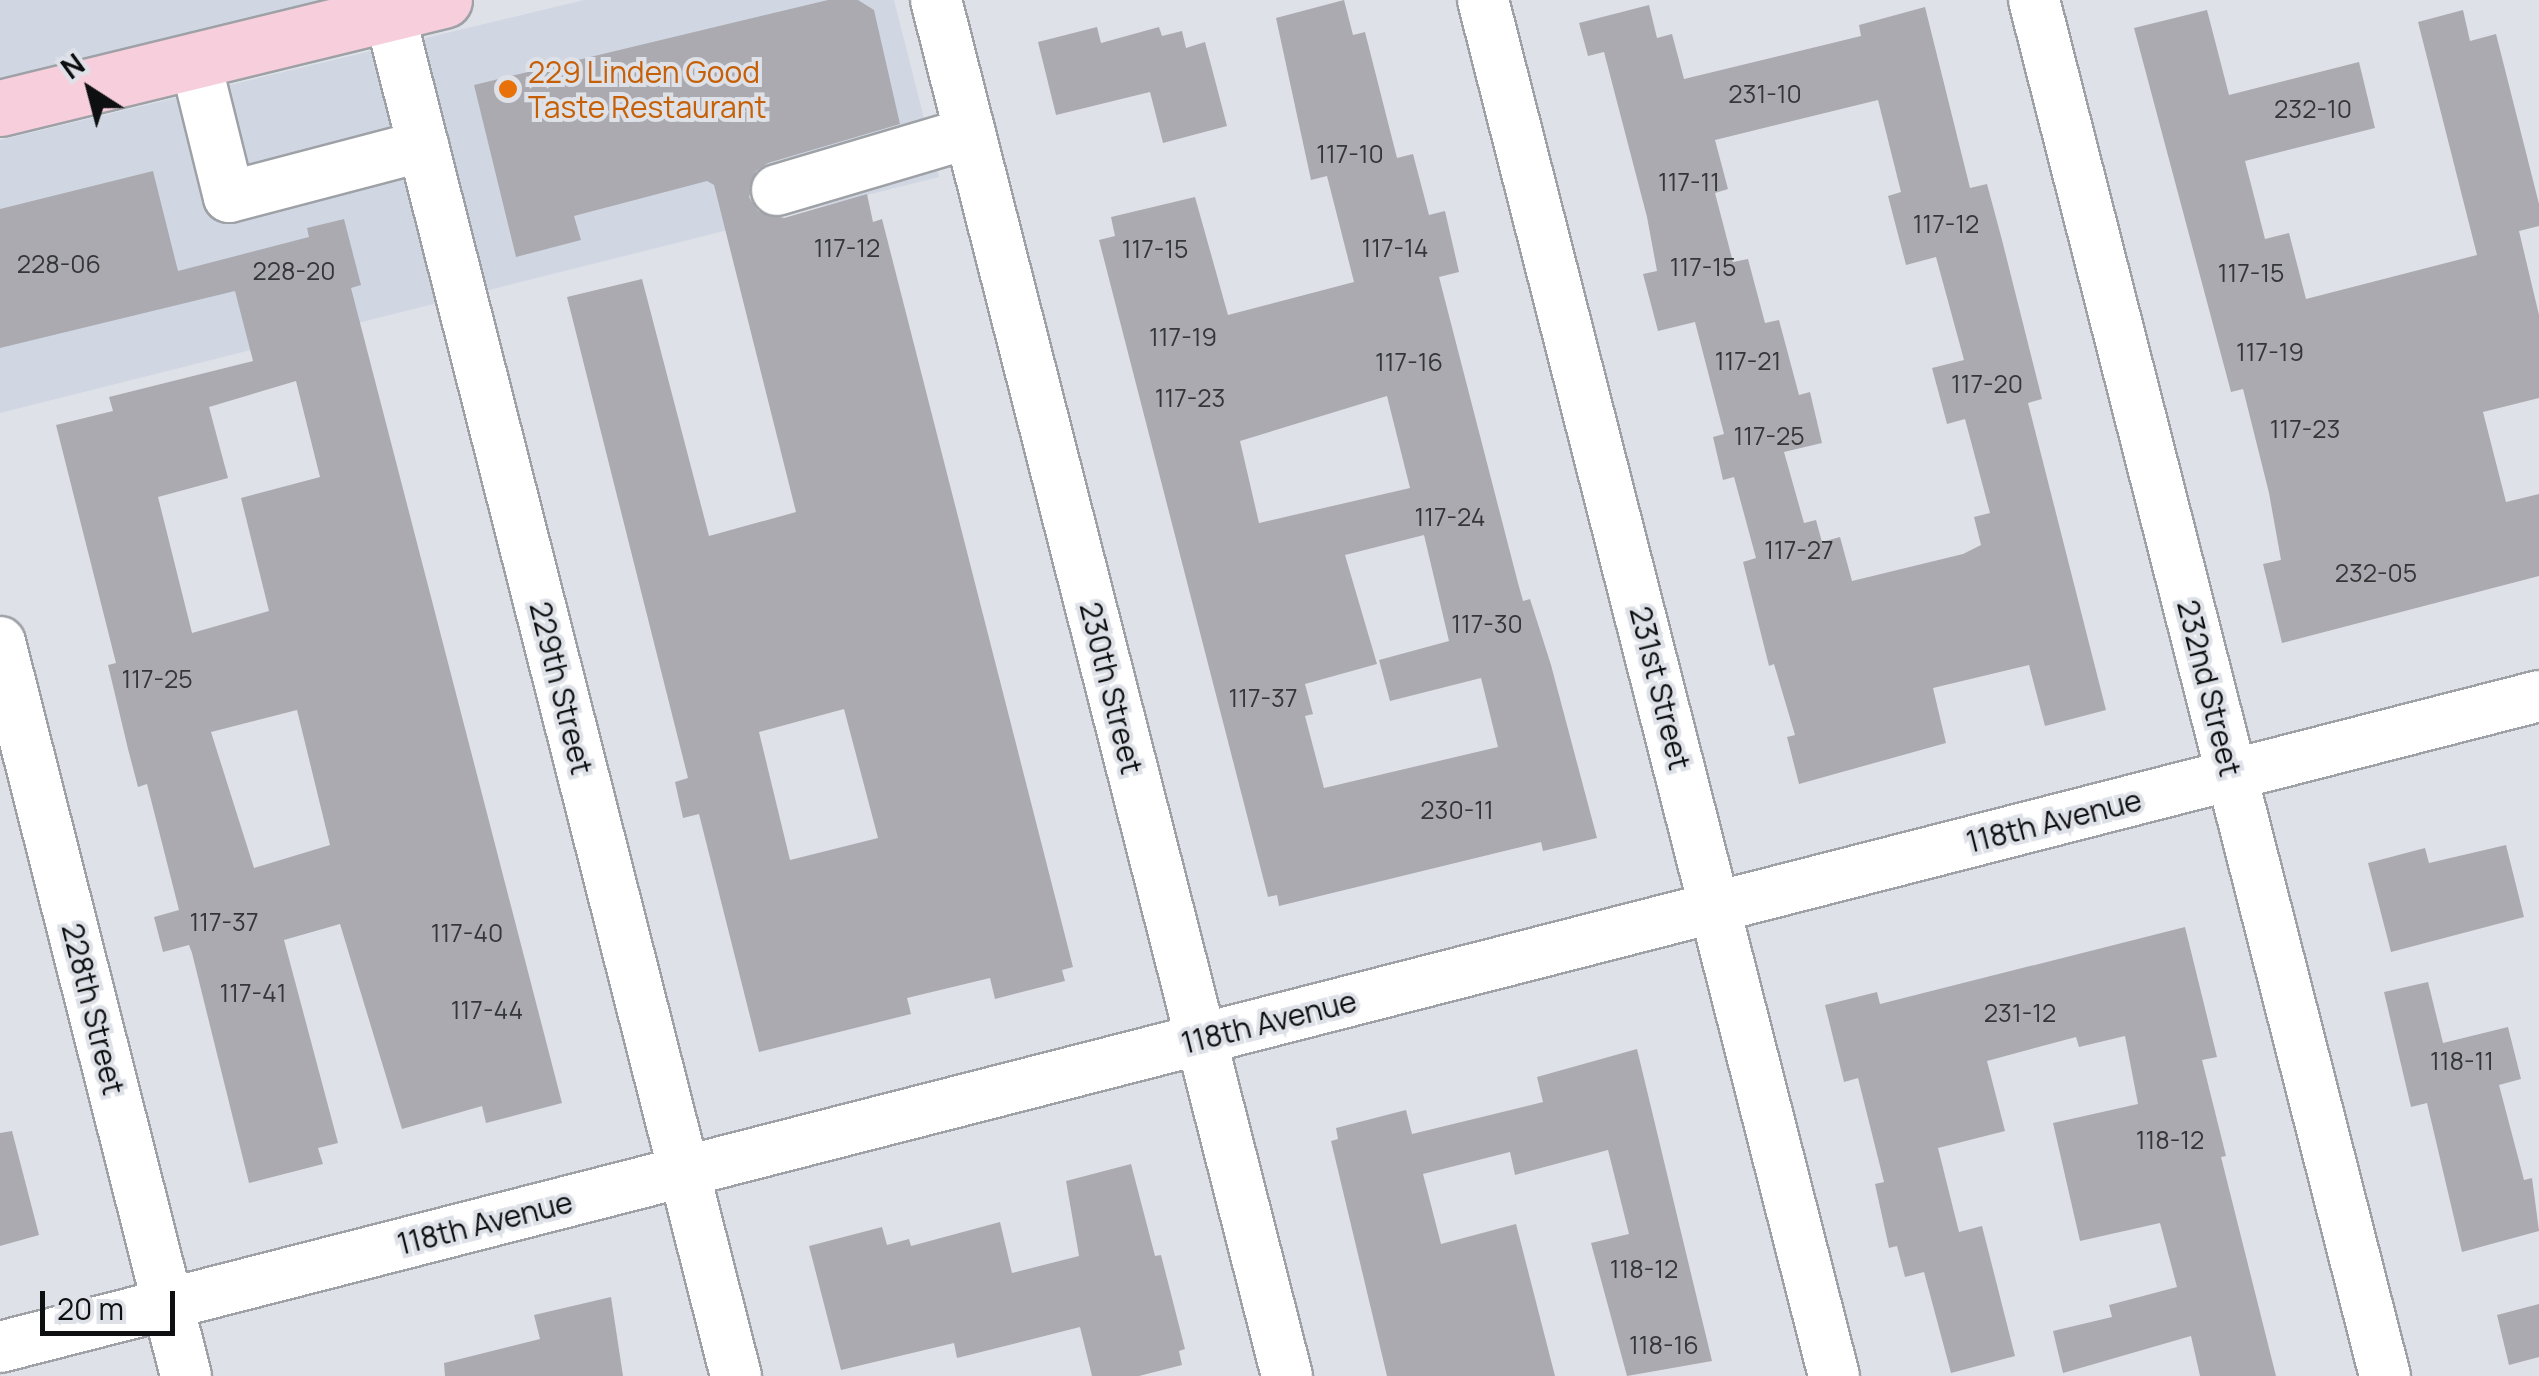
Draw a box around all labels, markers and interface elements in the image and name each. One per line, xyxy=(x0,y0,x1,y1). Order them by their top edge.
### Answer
north arrow xyxy=(40,40,140,140)
text: N xyxy=(53,44,92,87)
place label: 229 Linden Good Taste Restaurant xyxy=(528,54,767,124)
marker: 229 Linden Good Taste Restaurant xyxy=(497,78,519,100)
house number: 231-10 xyxy=(1728,79,1802,109)
house number: 232-10 xyxy=(2274,94,2352,124)
house number: 117-10 xyxy=(1316,139,1384,169)
house number: 117-11 xyxy=(1658,167,1720,197)
house number: 117-12 xyxy=(1913,209,1979,239)
house number: 117-12 xyxy=(814,233,880,263)
house number: 117-14 xyxy=(1361,233,1429,263)
house number: 117-15 xyxy=(1122,234,1188,264)
house number: 228-06 xyxy=(17,249,101,279)
house number: 117-15 xyxy=(1670,252,1736,282)
house number: 228-20 xyxy=(252,256,336,286)
house number: 117-15 xyxy=(2218,258,2284,288)
house number: 117-19 xyxy=(1149,322,1217,352)
house number: 117-19 xyxy=(2236,337,2304,367)
house number: 117-21 xyxy=(1715,346,1781,376)
house number: 117-16 xyxy=(1375,347,1443,377)
house number: 117-20 xyxy=(1951,369,2023,399)
house number: 117-23 xyxy=(1155,383,1225,413)
house number: 117-23 xyxy=(2270,414,2340,444)
house number: 117-25 xyxy=(1733,421,1805,451)
house number: 117-24 xyxy=(1414,502,1486,532)
house number: 117-27 xyxy=(1764,535,1834,565)
house number: 232-05 xyxy=(2335,558,2417,588)
street label: 232nd Street xyxy=(2170,596,2248,780)
street label: 229th Street xyxy=(522,598,600,778)
street label: 230th Street xyxy=(1072,598,1150,778)
street label: 231st Street xyxy=(1622,602,1698,774)
house number: 117-30 xyxy=(1451,609,1523,639)
house number: 117-25 xyxy=(121,664,193,694)
house number: 117-37 xyxy=(1229,683,1297,713)
street label: 118th Avenue xyxy=(1963,782,2145,860)
house number: 230-11 xyxy=(1420,795,1494,825)
house number: 117-37 xyxy=(190,907,258,937)
house number: 117-40 xyxy=(431,918,503,948)
street label: 228th Street xyxy=(54,919,132,1099)
house number: 117-41 xyxy=(219,978,287,1008)
street label: 118th Avenue xyxy=(1178,983,1360,1061)
house number: 117-44 xyxy=(451,995,523,1025)
house number: 231-12 xyxy=(1984,998,2056,1028)
house number: 118-11 xyxy=(2430,1046,2494,1076)
house number: 118-12 xyxy=(2136,1125,2204,1155)
street label: 118th Avenue xyxy=(394,1184,576,1262)
house number: 118-12 xyxy=(1610,1254,1678,1284)
scale bar xyxy=(45,1271,180,1333)
text: 20 m xyxy=(57,1288,124,1329)
house number: 118-16 xyxy=(1629,1330,1699,1360)

